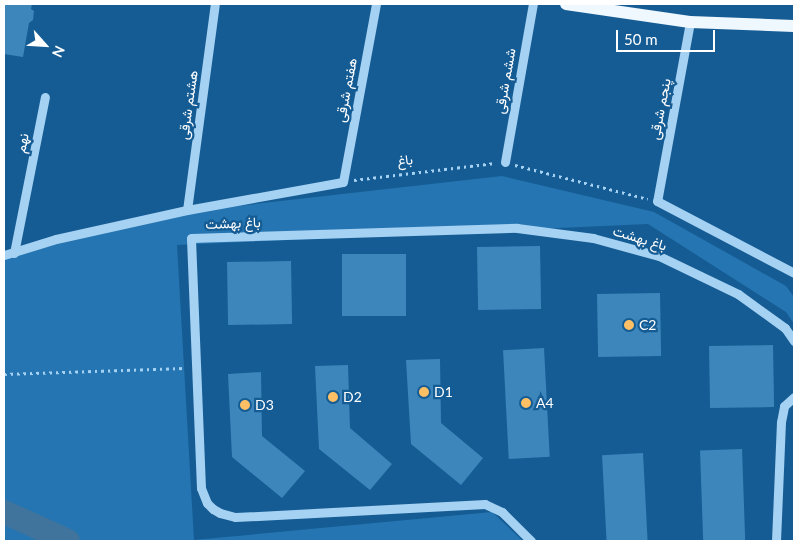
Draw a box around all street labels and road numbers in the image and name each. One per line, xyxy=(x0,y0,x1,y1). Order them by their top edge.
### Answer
street label: ششم شرقی xyxy=(491,47,519,115)
street label: هفتم شرقی xyxy=(332,56,360,124)
street label: هشتم شرقی xyxy=(175,69,201,141)
street label: پنجم شرقی xyxy=(646,77,674,141)
street label: نهم xyxy=(12,132,32,154)
street label: باغ xyxy=(396,151,414,169)
street label: باغ بهشت xyxy=(205,214,261,232)
street label: باغ بهشت xyxy=(611,222,669,254)

